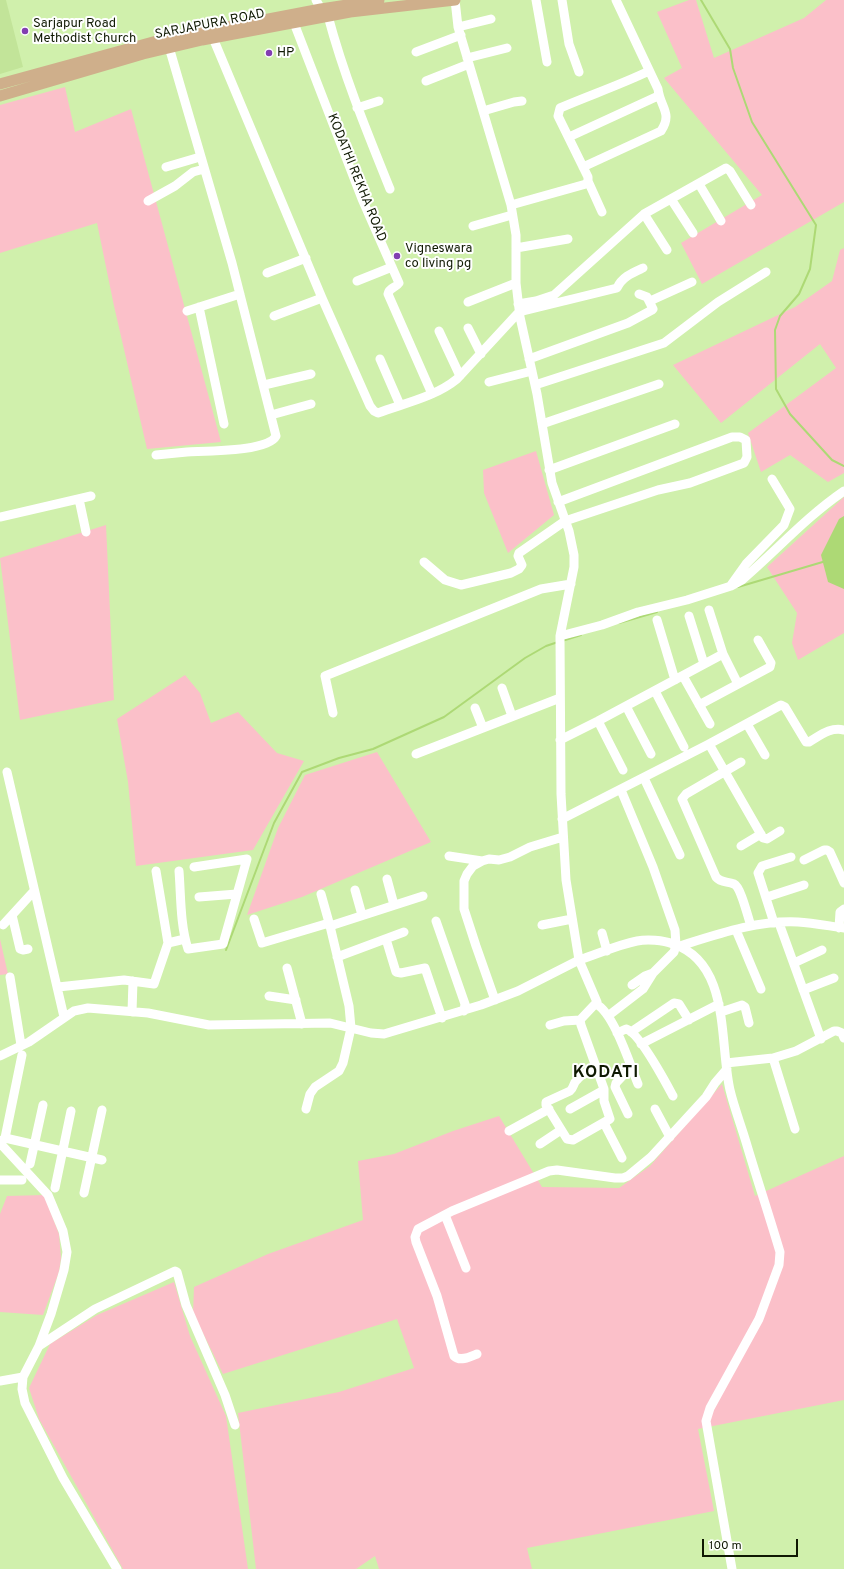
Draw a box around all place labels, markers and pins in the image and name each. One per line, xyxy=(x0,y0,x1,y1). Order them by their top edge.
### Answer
place label: Sarjapur Road Methodist Church xyxy=(33,16,136,47)
marker: Sarjapur Road Methodist Church xyxy=(20,26,30,36)
place label: HP xyxy=(277,45,294,61)
marker: HP xyxy=(264,48,274,58)
place label: Vigneswara co living pg xyxy=(405,241,472,272)
marker: Vigneswara co living pg xyxy=(392,251,402,261)

